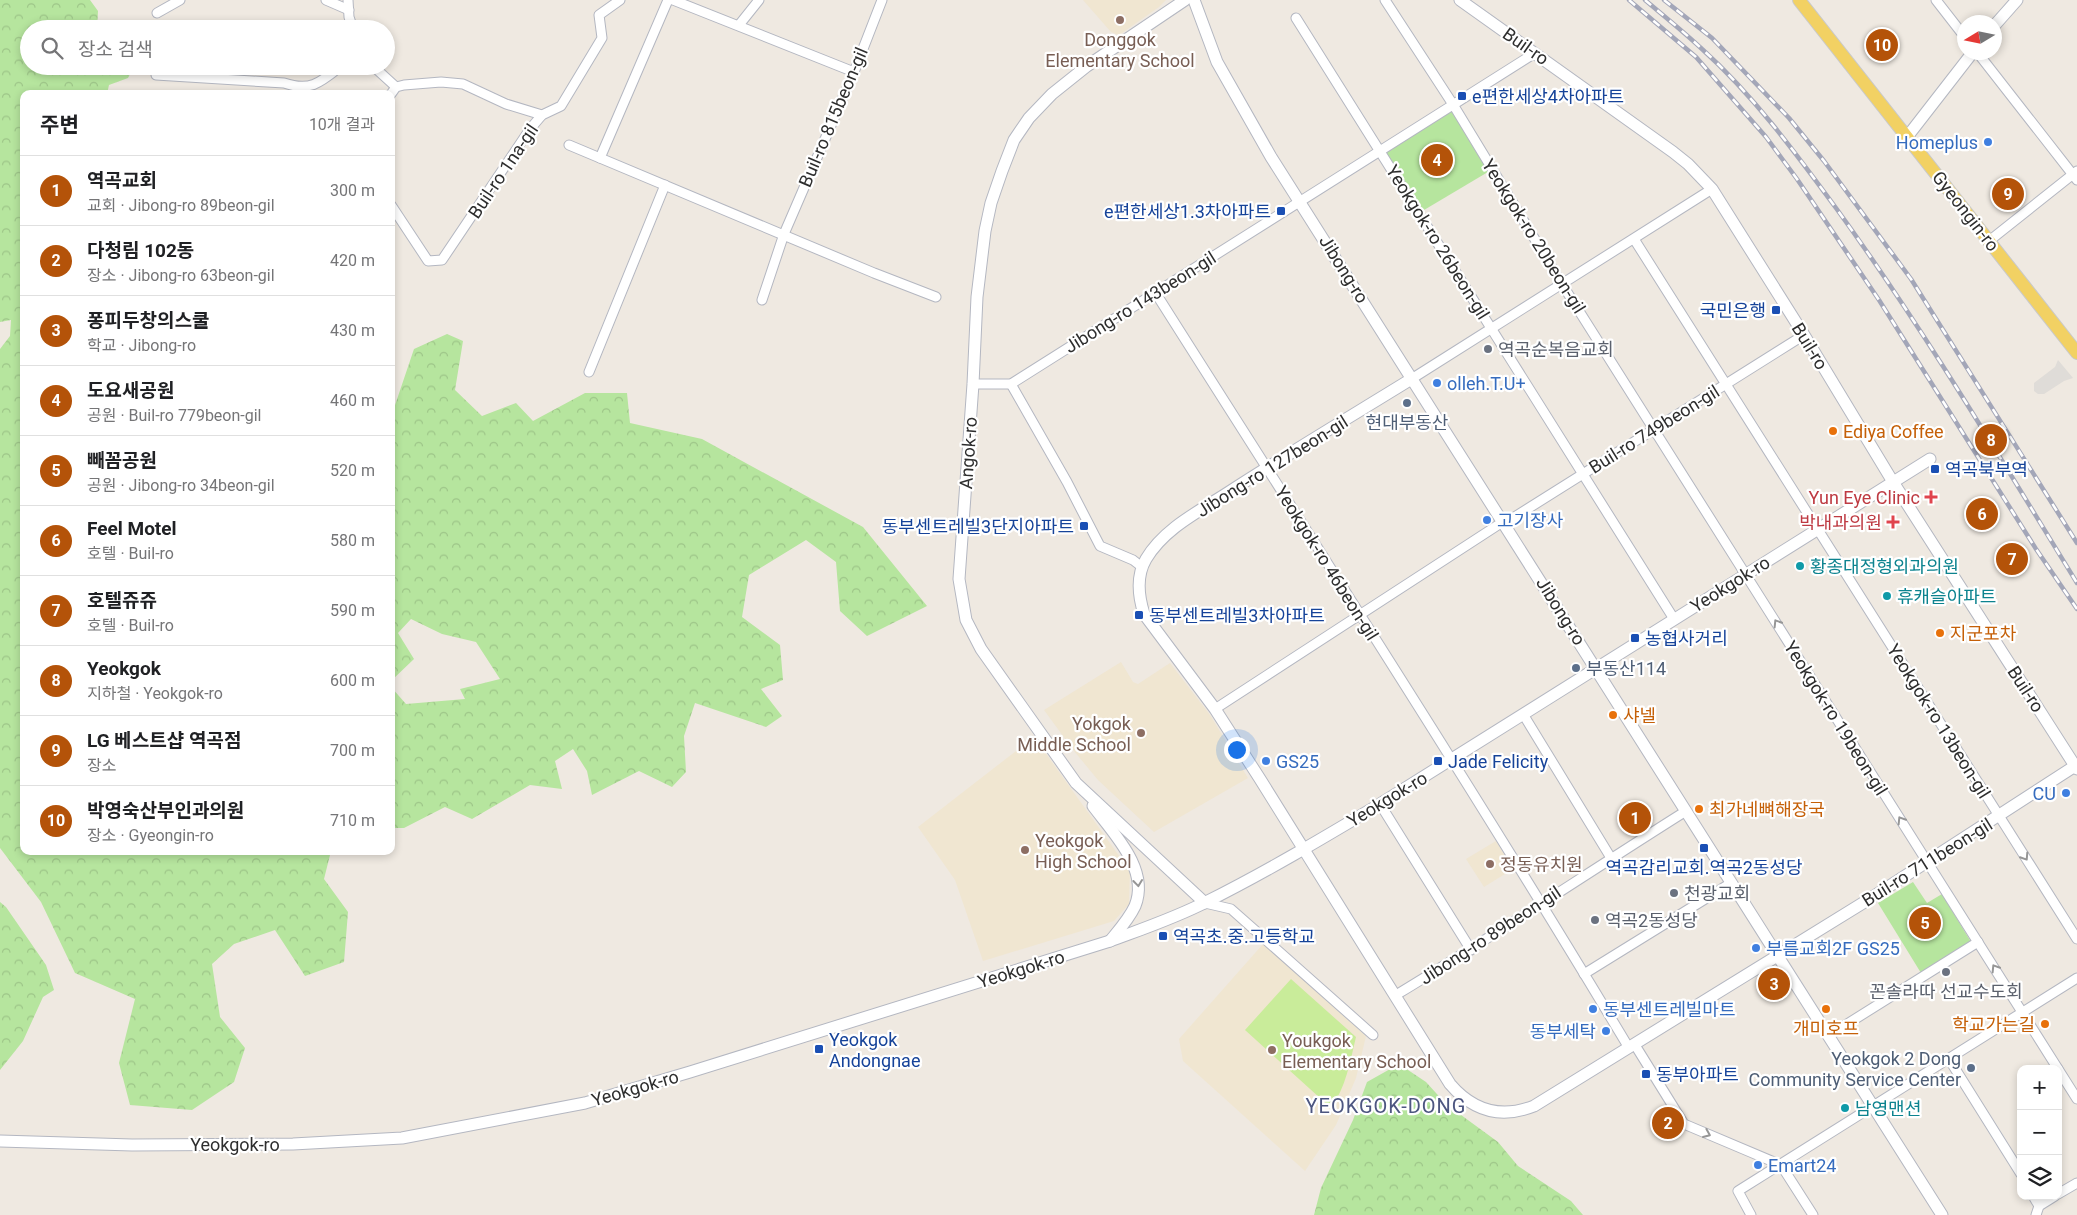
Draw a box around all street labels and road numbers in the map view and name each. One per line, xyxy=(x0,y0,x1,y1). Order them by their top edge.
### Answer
street label: Buil-ro xyxy=(1499,23,1553,69)
street label: Buil-ro 815beon-gil xyxy=(794,44,872,190)
street label: Buil-ro 1na-gil xyxy=(464,120,542,222)
street label: Yeokgok-ro 20beon-gil xyxy=(1478,155,1590,317)
street label: Yeokgok-ro 26beon-gil xyxy=(1382,161,1494,323)
street label: Gyeongin-ro xyxy=(1928,167,2004,255)
street label: Jibong-ro xyxy=(1315,231,1373,307)
street label: Jibong-ro 143beon-gil xyxy=(1060,247,1220,357)
street label: Buil-ro xyxy=(1788,319,1832,373)
street label: Buil-ro 749beon-gil xyxy=(1585,380,1723,478)
street label: Jibong-ro 127beon-gil xyxy=(1192,411,1352,521)
street label: Angok-ro xyxy=(955,416,981,490)
street label: Yeokgok-ro 46beon-gil xyxy=(1271,482,1383,644)
street label: Yeokgok-ro xyxy=(1686,551,1774,617)
street label: Jibong-ro xyxy=(1532,573,1590,649)
street label: Yeokgok-ro 19beon-gil xyxy=(1780,637,1892,799)
street label: Yeokgok-ro 13beon-gil xyxy=(1883,640,1995,802)
street label: Buil-ro xyxy=(2003,662,2049,716)
street label: Yeokgok-ro xyxy=(1343,767,1431,831)
street label: Buil-ro 711beon-gil xyxy=(1858,813,1996,911)
street label: Jibong-ro 89beon-gil xyxy=(1415,881,1565,989)
street label: Yeokgok-ro xyxy=(975,946,1067,992)
street label: Yeokgok-ro xyxy=(589,1066,681,1110)
street label: Yeokgok-ro xyxy=(190,1134,280,1155)

